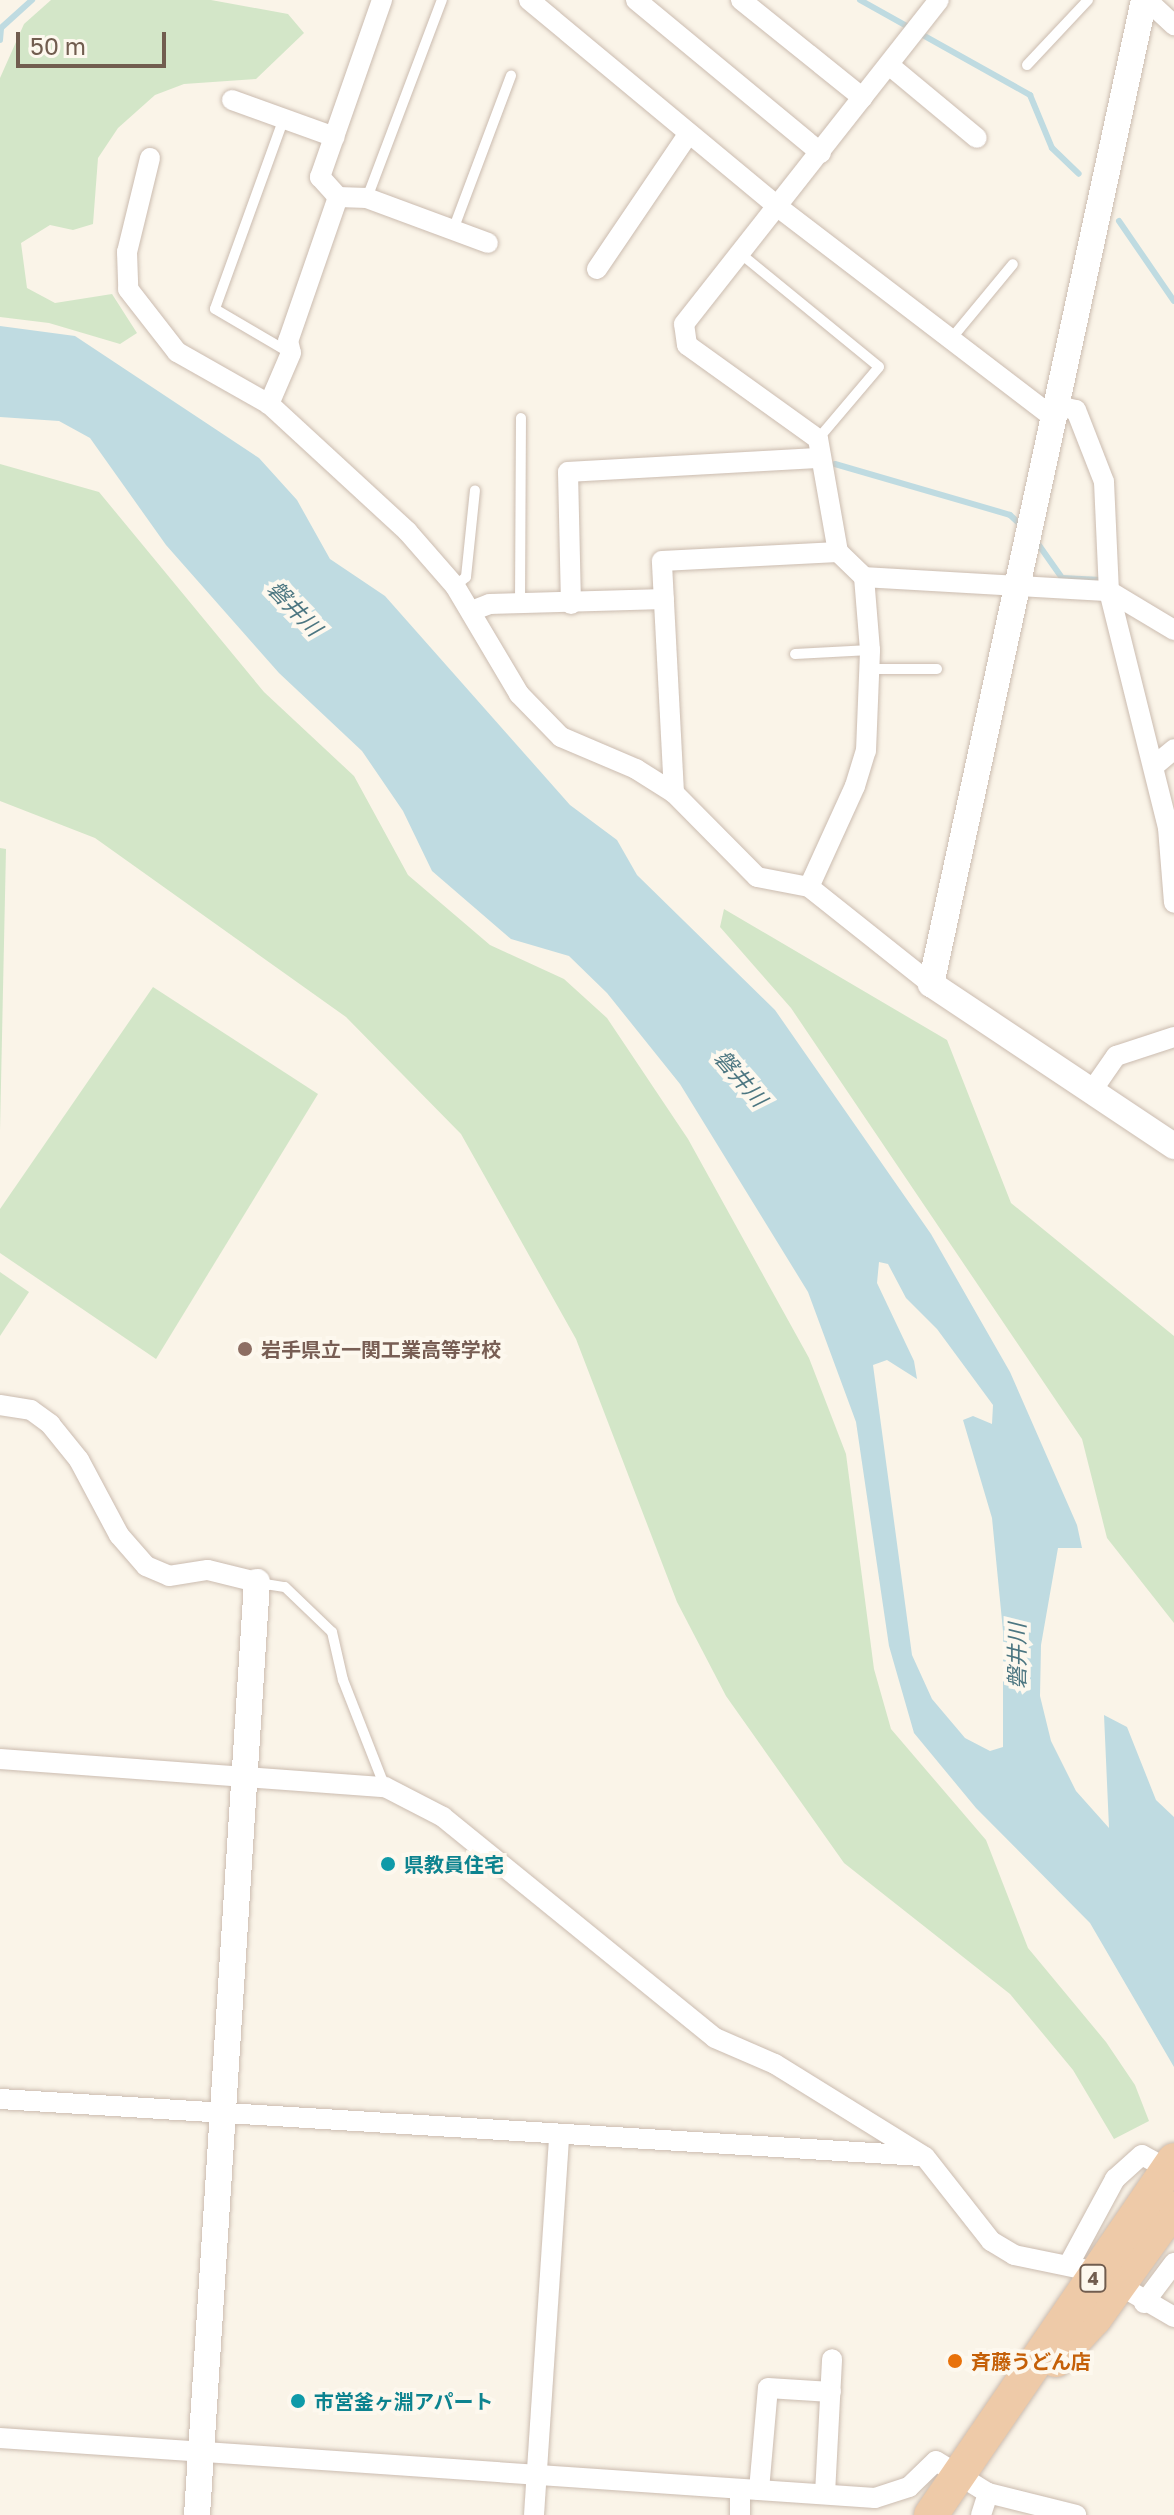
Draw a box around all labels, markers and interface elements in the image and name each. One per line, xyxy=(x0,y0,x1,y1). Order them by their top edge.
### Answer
scale bar xyxy=(20,16,170,66)
text: 50 m xyxy=(30,31,86,60)
water label: 磐井川 xyxy=(263,575,327,641)
water label: 磐井川 xyxy=(709,1044,773,1112)
place label: 岩手県立一関工業高等学校 xyxy=(261,1337,501,1361)
marker: 岩手県立一関工業高等学校 xyxy=(236,1340,254,1358)
water label: 磐井川 xyxy=(1004,1623,1030,1689)
place label: 県教員住宅 xyxy=(404,1852,504,1876)
marker: 県教員住宅 xyxy=(379,1855,397,1873)
road number: 4 xyxy=(1079,2264,1107,2292)
place label: 斉藤うどん店 xyxy=(971,2349,1091,2373)
marker: 斉藤うどん店 xyxy=(946,2352,964,2370)
place label: 市営釜ヶ淵アパート xyxy=(314,2389,494,2413)
marker: 市営釜ヶ淵アパート xyxy=(289,2392,307,2410)

